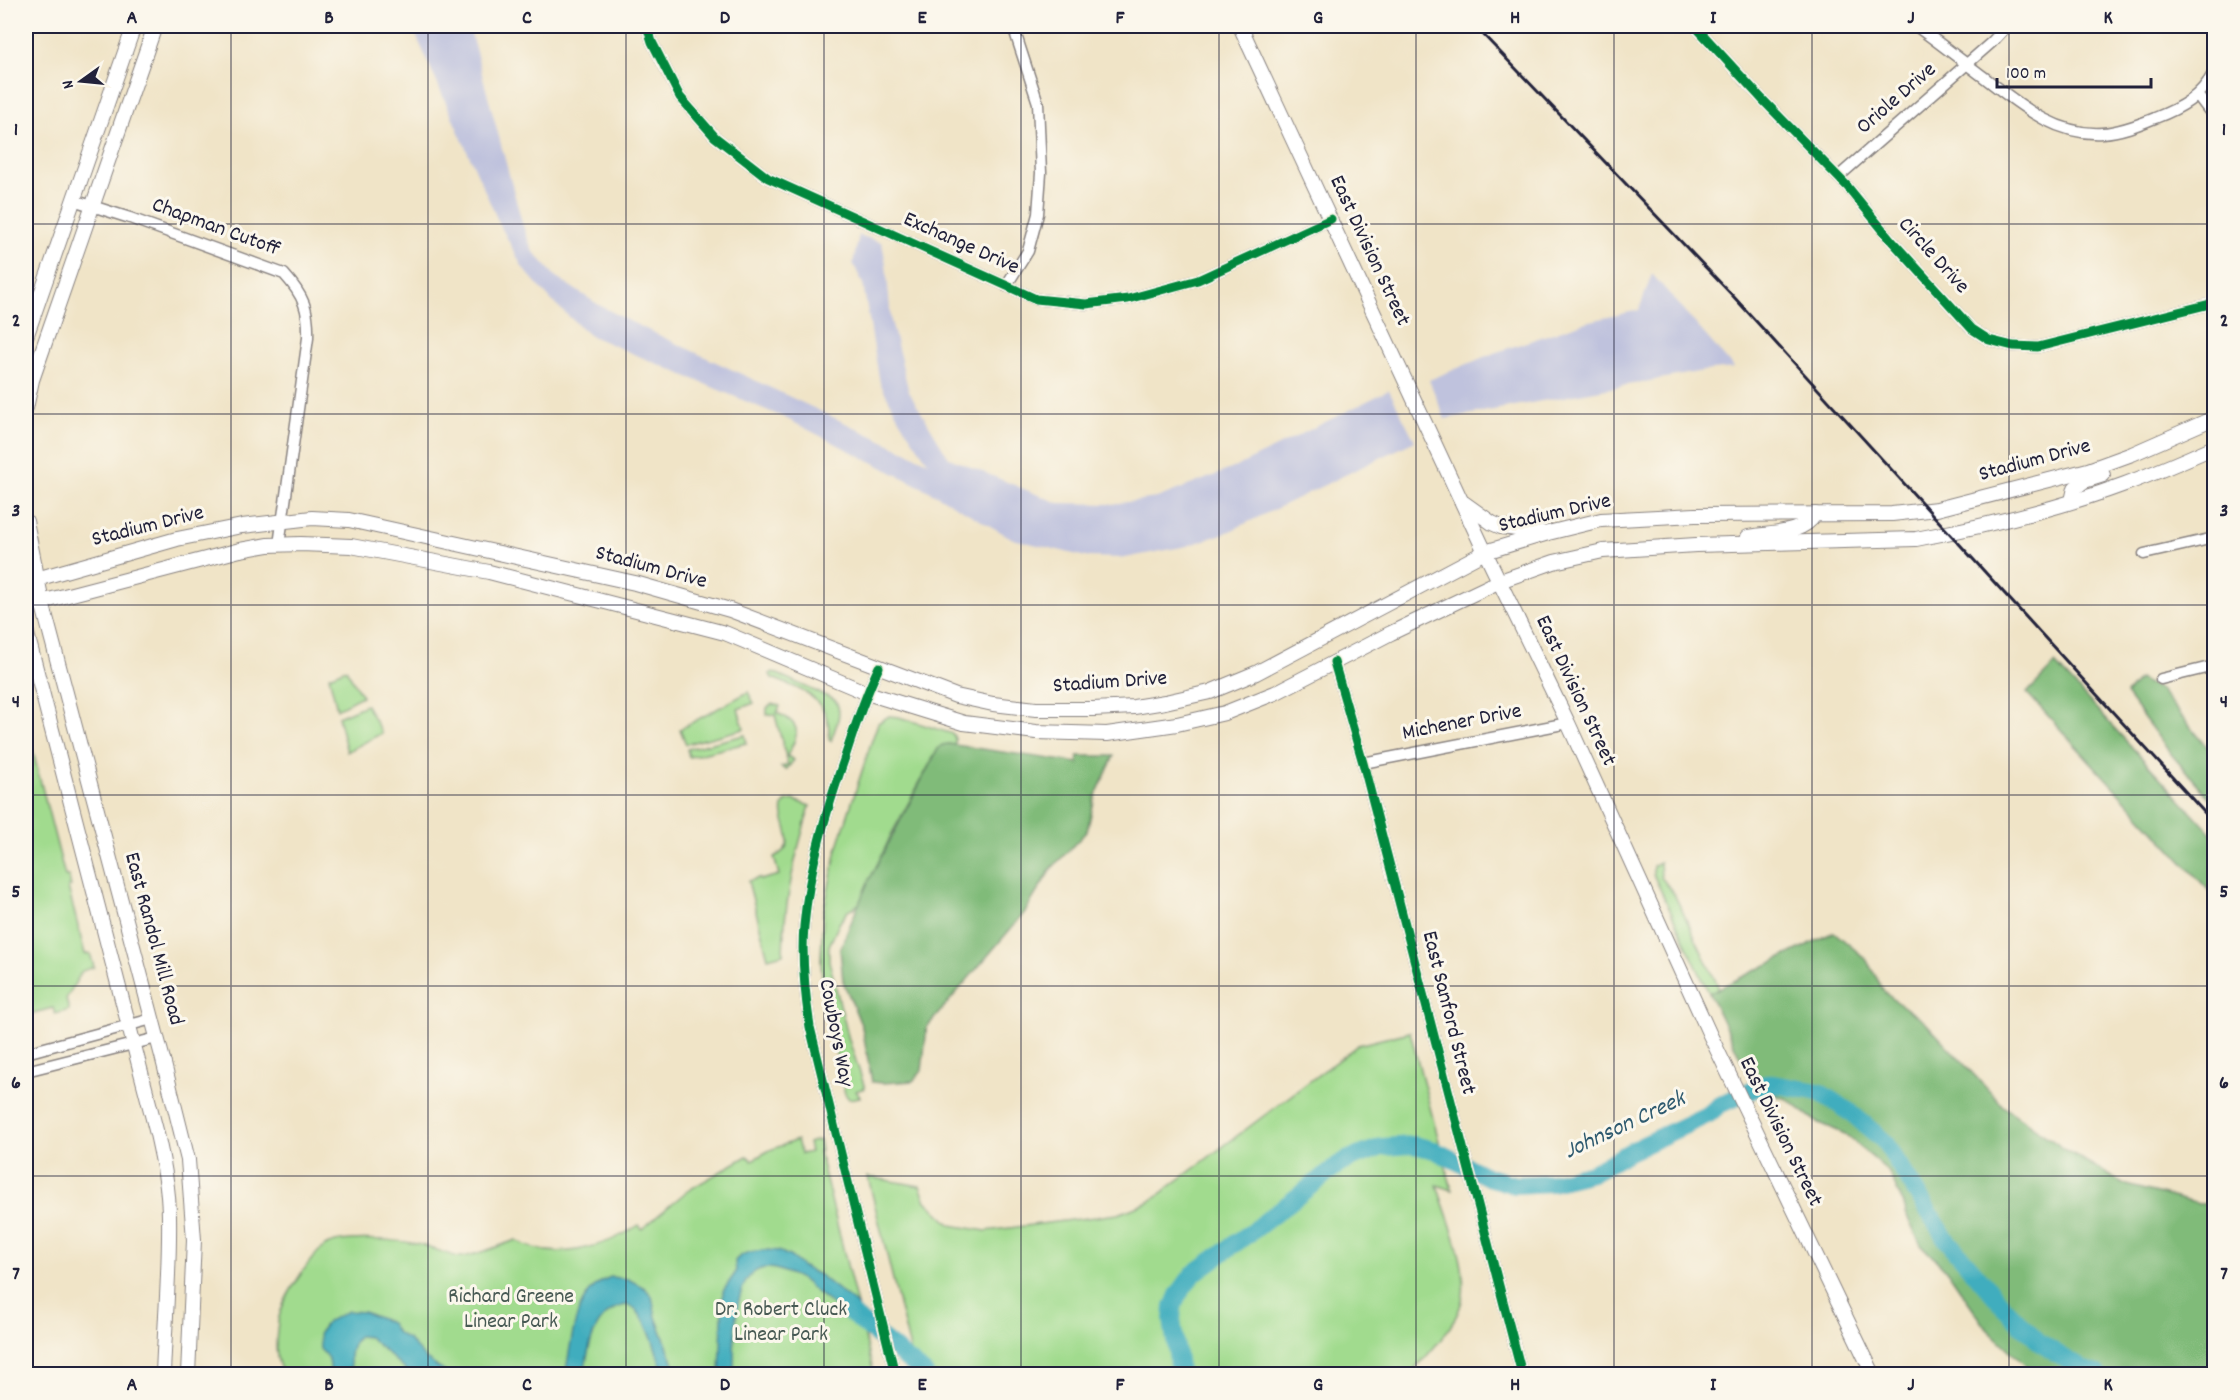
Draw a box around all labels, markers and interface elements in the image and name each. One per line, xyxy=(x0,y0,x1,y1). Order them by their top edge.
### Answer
text: A xyxy=(127,5,138,33)
text: B xyxy=(324,5,334,33)
text: C xyxy=(522,5,532,33)
text: D xyxy=(720,5,731,33)
text: E xyxy=(917,5,927,33)
text: F xyxy=(1116,5,1126,33)
text: G xyxy=(1313,5,1323,33)
text: H xyxy=(1510,5,1520,33)
text: I xyxy=(1710,5,1717,33)
text: J xyxy=(1907,5,1915,33)
text: K xyxy=(2103,5,2113,33)
north arrow xyxy=(51,51,111,111)
scale bar xyxy=(1997,51,2152,89)
street label: Oriole Drive xyxy=(1850,55,1944,143)
text: 100 m xyxy=(2006,62,2046,87)
text: N xyxy=(57,77,81,91)
text: 1 xyxy=(14,117,18,145)
text: 1 xyxy=(2222,117,2226,145)
street label: East Division Street xyxy=(1320,171,1418,331)
street label: Chapman Cutoff xyxy=(147,190,285,266)
street label: Exchange Drive xyxy=(898,205,1024,283)
street label: Circle Drive xyxy=(1890,211,1976,301)
text: 2 xyxy=(12,308,20,336)
text: 2 xyxy=(2220,308,2228,336)
street label: Stadium Drive xyxy=(1976,431,2094,491)
street label: Stadium Drive xyxy=(1496,486,1614,542)
text: 3 xyxy=(12,498,20,526)
street label: Stadium Drive xyxy=(89,498,207,556)
text: 3 xyxy=(2220,498,2228,526)
street label: Stadium Drive xyxy=(592,538,710,598)
street label: East Division Street xyxy=(1526,611,1624,771)
street label: Stadium Drive xyxy=(1052,664,1168,702)
text: 4 xyxy=(12,689,20,717)
text: 4 xyxy=(2220,689,2228,717)
street label: Michener Drive xyxy=(1400,696,1524,750)
street label: East Randol Mill Road xyxy=(115,849,191,1029)
text: 5 xyxy=(11,879,21,907)
text: 5 xyxy=(2219,879,2229,907)
street label: East Sanford Street xyxy=(1413,928,1483,1098)
street label: Cowboys Way xyxy=(809,976,861,1091)
street label: East Division Street xyxy=(1730,1052,1830,1212)
text: 6 xyxy=(11,1070,21,1098)
text: 6 xyxy=(2219,1070,2229,1098)
water label: Johnson Creek xyxy=(1559,1082,1693,1169)
text: 7 xyxy=(12,1261,20,1289)
text: 7 xyxy=(2220,1261,2228,1289)
park label: Richard Greene Linear Park xyxy=(448,1282,574,1338)
park label: Dr. Robert Cluck Linear Park xyxy=(715,1295,847,1351)
text: A xyxy=(127,1372,138,1400)
text: B xyxy=(324,1372,334,1400)
text: C xyxy=(522,1372,532,1400)
text: D xyxy=(720,1372,731,1400)
text: E xyxy=(917,1372,927,1400)
text: F xyxy=(1116,1372,1126,1400)
text: G xyxy=(1313,1372,1323,1400)
text: H xyxy=(1510,1372,1520,1400)
text: I xyxy=(1710,1372,1717,1400)
text: J xyxy=(1907,1372,1915,1400)
text: K xyxy=(2103,1372,2113,1400)

